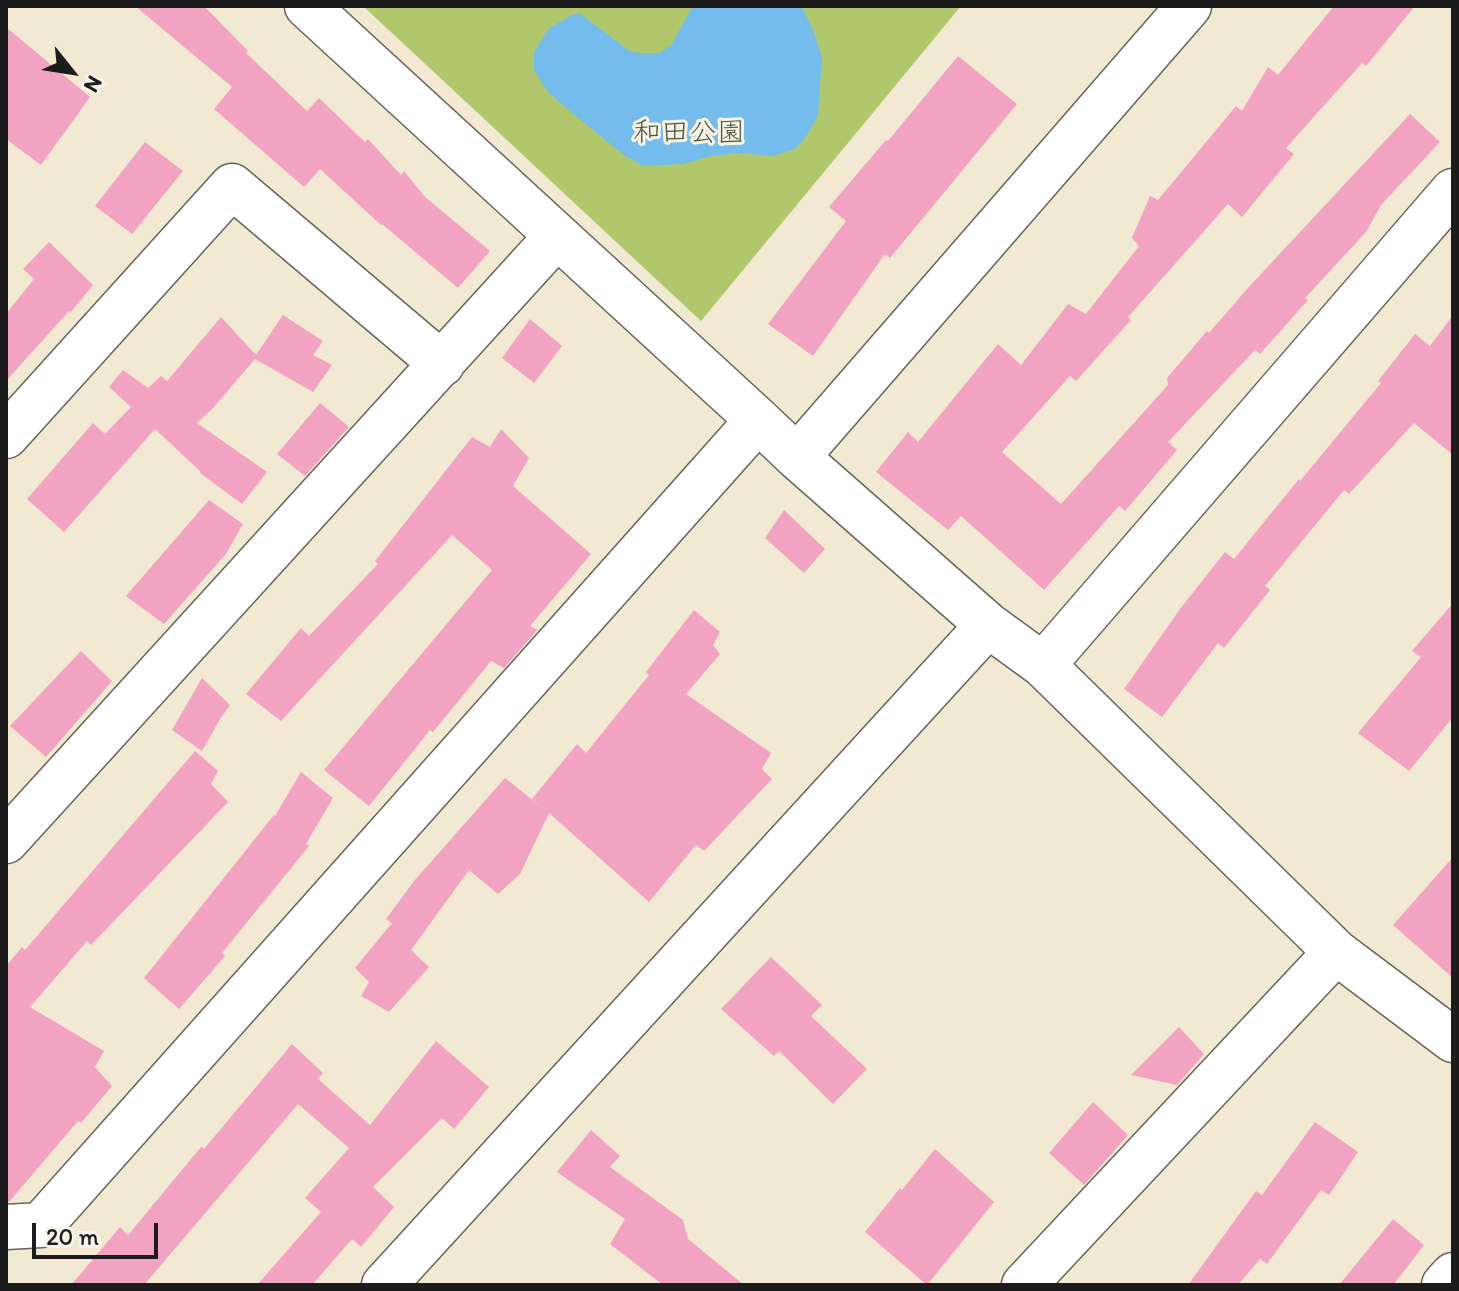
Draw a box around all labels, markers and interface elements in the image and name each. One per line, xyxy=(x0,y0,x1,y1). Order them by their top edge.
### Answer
north arrow xyxy=(32,32,112,112)
text: N xyxy=(78,71,109,97)
park label: 和田公園 xyxy=(633,117,745,151)
scale bar xyxy=(36,1207,162,1257)
text: 20 m xyxy=(46,1222,99,1251)

